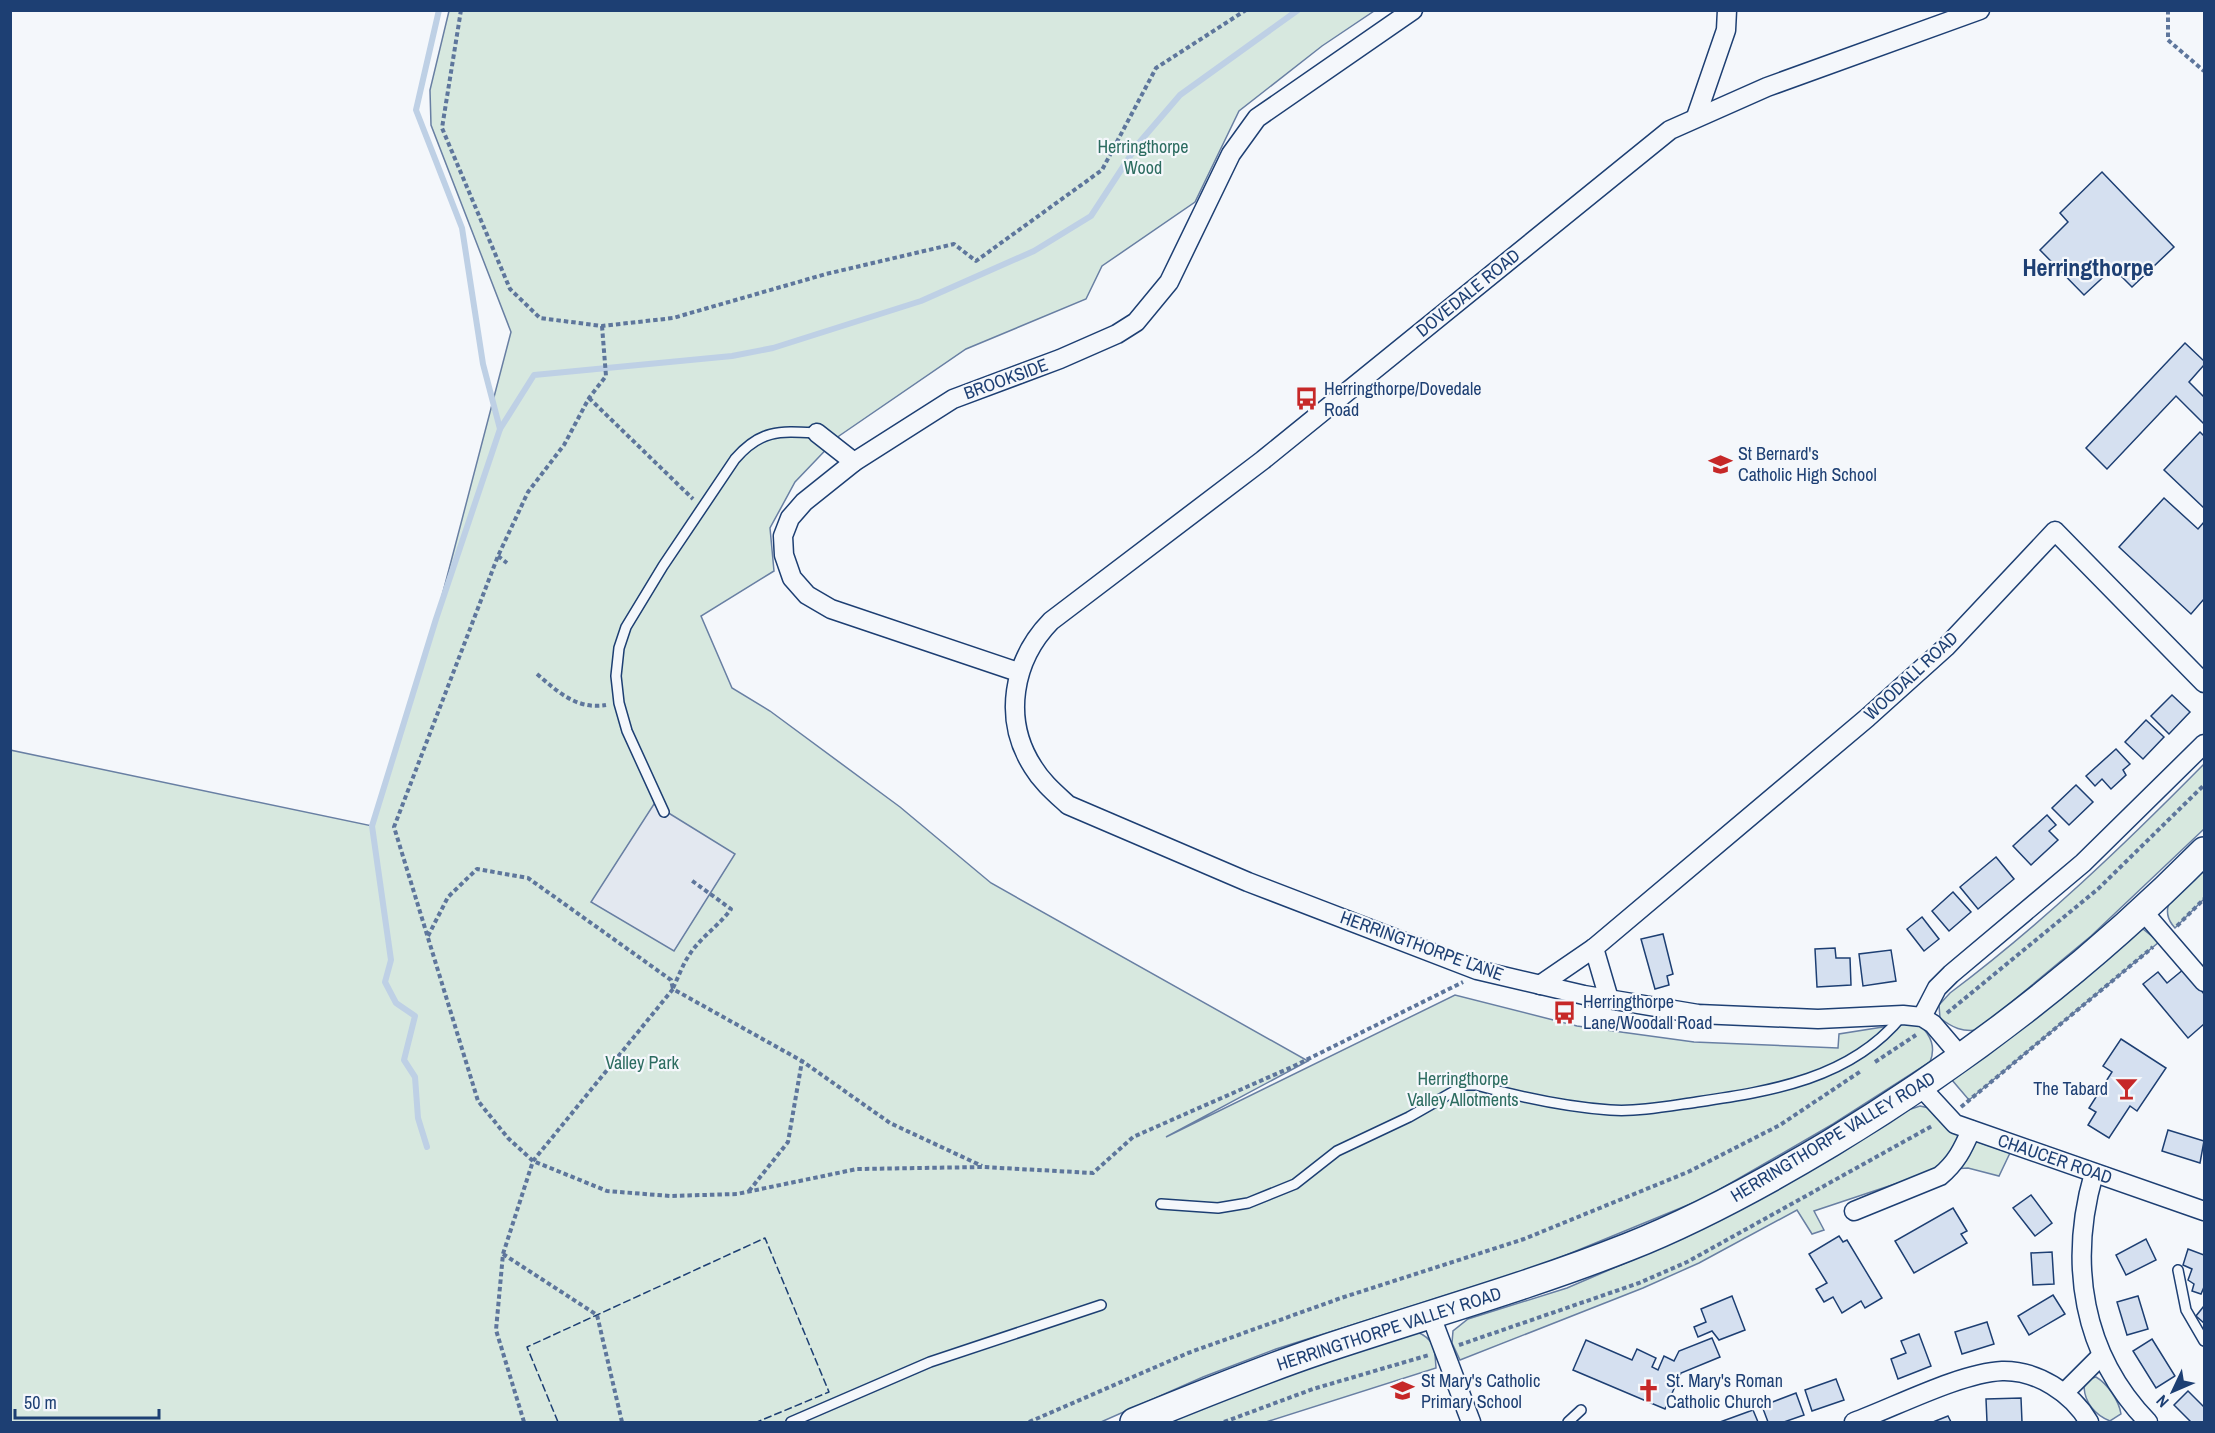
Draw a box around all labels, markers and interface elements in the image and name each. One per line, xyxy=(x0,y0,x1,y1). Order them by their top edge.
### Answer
park label: Herringthorpe Wood xyxy=(1097,134,1189,180)
street label: DOVEDALE ROAD xyxy=(1410,243,1525,342)
district label: Herringthorpe xyxy=(2022,251,2154,283)
street label: BROOKSIDE xyxy=(960,352,1051,405)
place label: Herringthorpe/Dovedale Road xyxy=(1324,376,1482,422)
bus stop icon: Herringthorpe/Dovedale Road xyxy=(1293,386,1319,412)
place label: St Bernard's Catholic High School xyxy=(1738,441,1877,487)
school or university icon: St Bernard's Catholic High School xyxy=(1707,451,1733,477)
street label: WOODALL ROAD xyxy=(1858,626,1963,726)
street label: HERRINGTHORPE LANE xyxy=(1337,904,1507,987)
place label: Herringthorpe Lane/Woodall Road xyxy=(1583,989,1712,1035)
bus stop icon: Herringthorpe Lane/Woodall Road xyxy=(1552,999,1578,1025)
park label: Valley Park xyxy=(605,1050,679,1075)
street label: HERRINGTHORPE VALLEY ROAD xyxy=(1726,1065,1940,1208)
park label: Herringthorpe Valley Allotments xyxy=(1407,1066,1519,1112)
place label: The Tabard xyxy=(2033,1076,2108,1101)
bar icon: The Tabard xyxy=(2113,1076,2139,1102)
street label: CHAUCER ROAD xyxy=(1994,1127,2116,1190)
street label: HERRINGTHORPE VALLEY ROAD xyxy=(1273,1280,1504,1377)
north arrow xyxy=(2143,1361,2203,1421)
place label: St Mary's Catholic Primary School xyxy=(1421,1368,1540,1414)
place label: St. Mary's Roman Catholic Church xyxy=(1666,1368,1783,1414)
school or university icon: St Mary's Catholic Primary School xyxy=(1390,1378,1416,1404)
church icon: St. Mary's Roman Catholic Church xyxy=(1635,1378,1661,1404)
scale bar xyxy=(15,1382,159,1420)
text: 50 m xyxy=(24,1390,57,1415)
text: N xyxy=(2151,1390,2173,1412)

